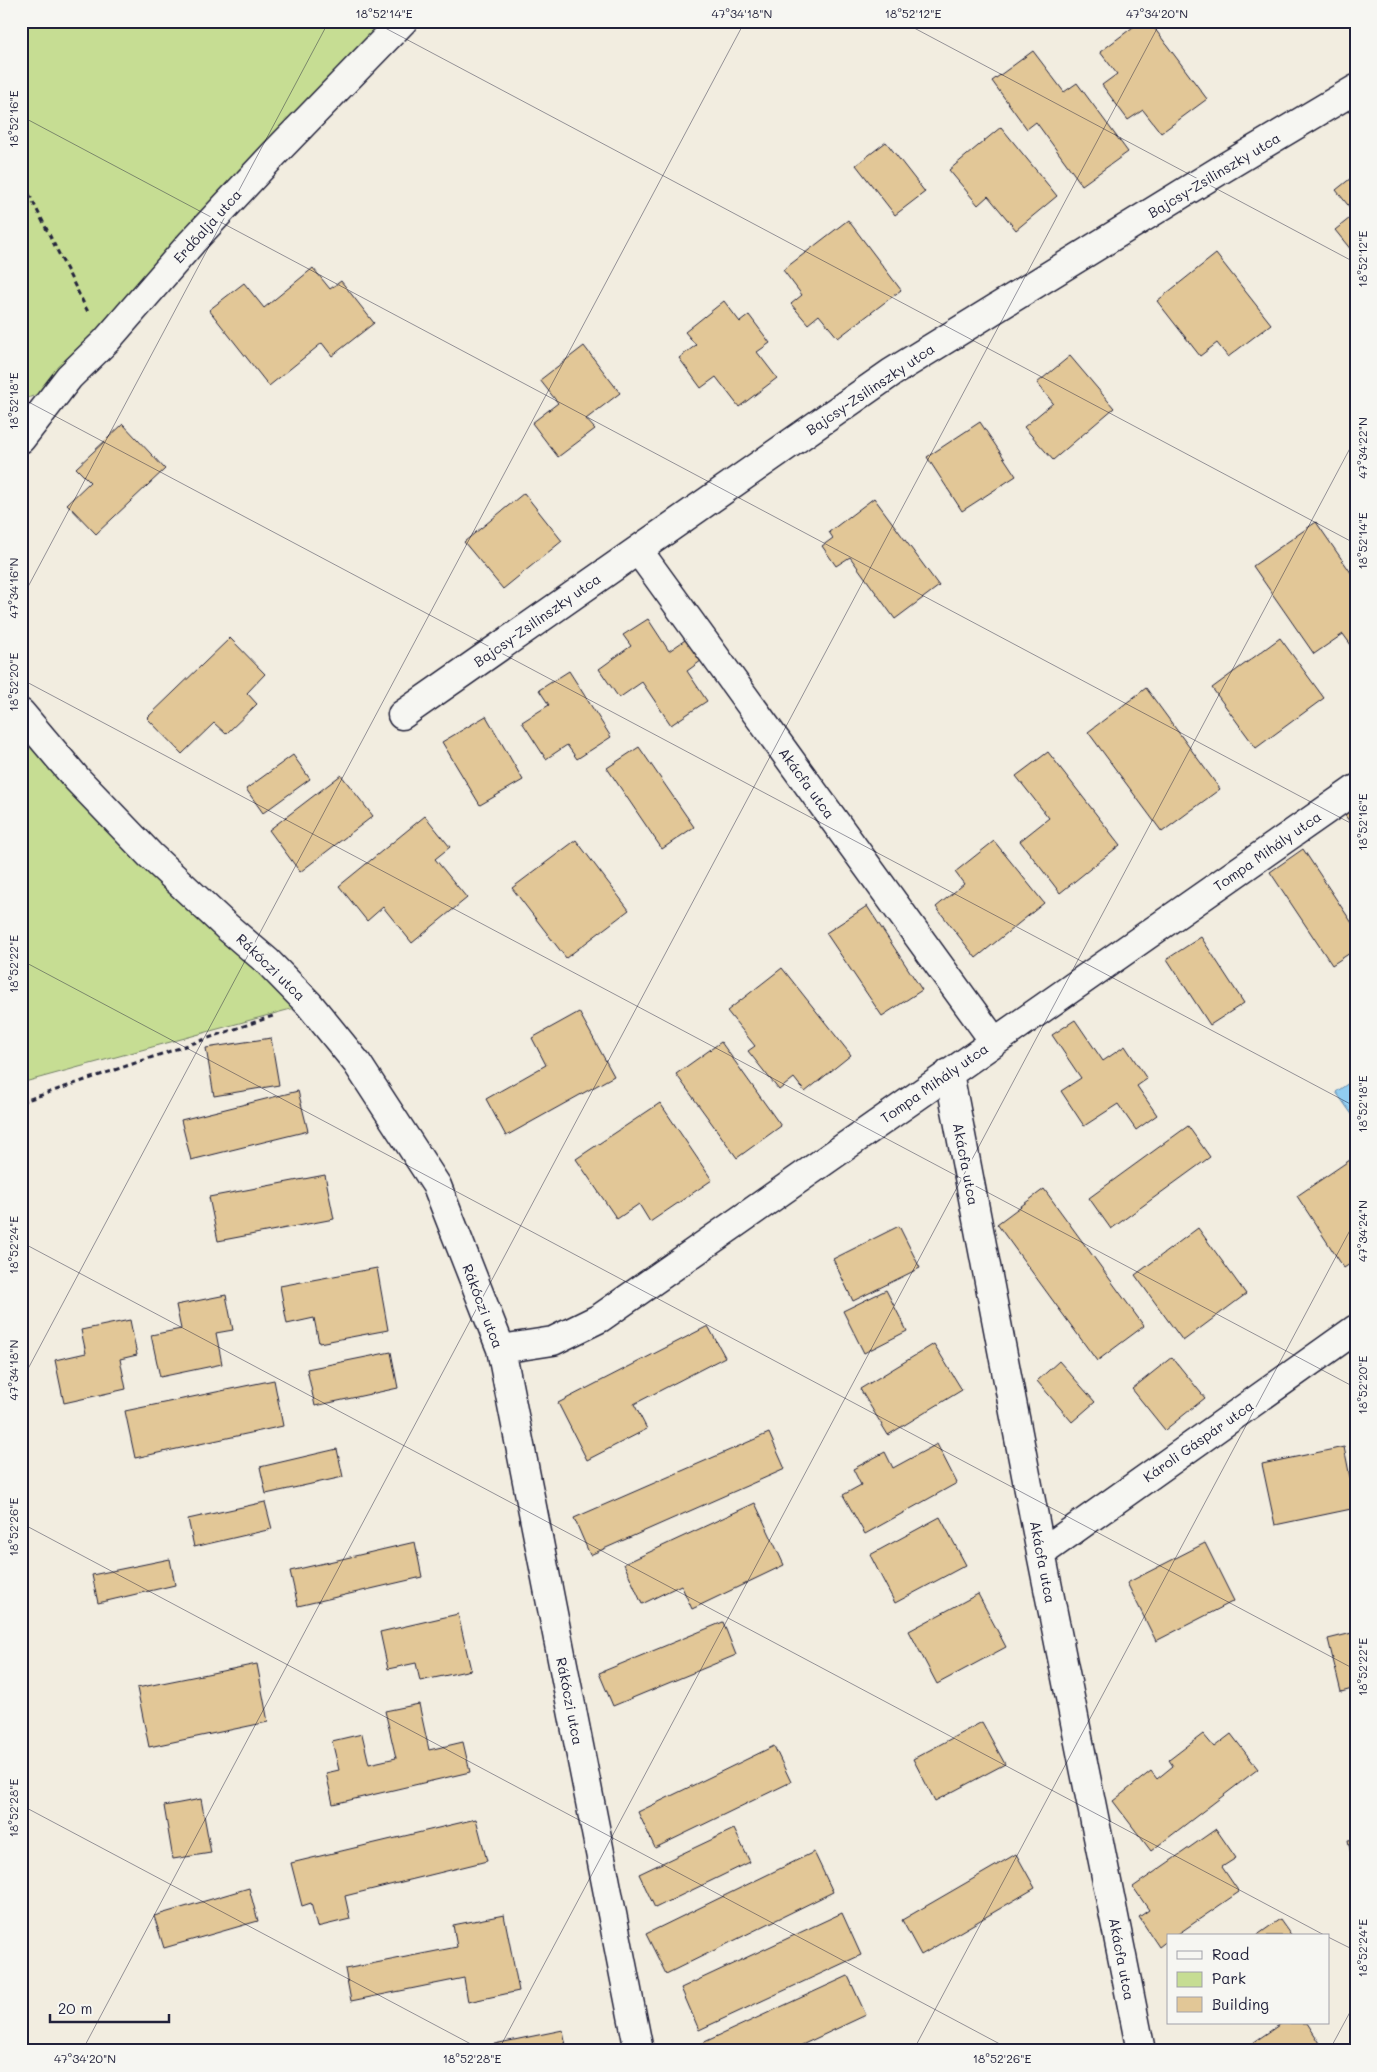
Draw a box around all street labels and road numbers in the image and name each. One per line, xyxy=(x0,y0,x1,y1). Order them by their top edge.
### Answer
street label: Bajcsy-Zsilinszky utca xyxy=(1144,128,1284,222)
street label: Erdőalja utca xyxy=(169,185,245,267)
street label: Bajcsy-Zsilinszky utca xyxy=(802,339,938,439)
street label: Bajcsy-Zsilinszky utca xyxy=(470,569,604,671)
street label: Akácfa utca xyxy=(775,744,839,822)
street label: Tompa Mihály utca xyxy=(1209,807,1325,895)
street label: Rákóczi utca xyxy=(232,929,310,1005)
street label: Tompa Mihály utca xyxy=(876,1039,992,1127)
street label: Akácfa utca xyxy=(949,1121,983,1207)
street label: Rákóczi utca xyxy=(458,1261,508,1351)
street label: Károli Gáspár utca xyxy=(1139,1396,1257,1486)
street label: Akácfa utca xyxy=(1026,1519,1060,1605)
street label: Rákóczi utca xyxy=(552,1656,588,1746)
street label: Akácfa utca xyxy=(1105,1916,1139,2002)

